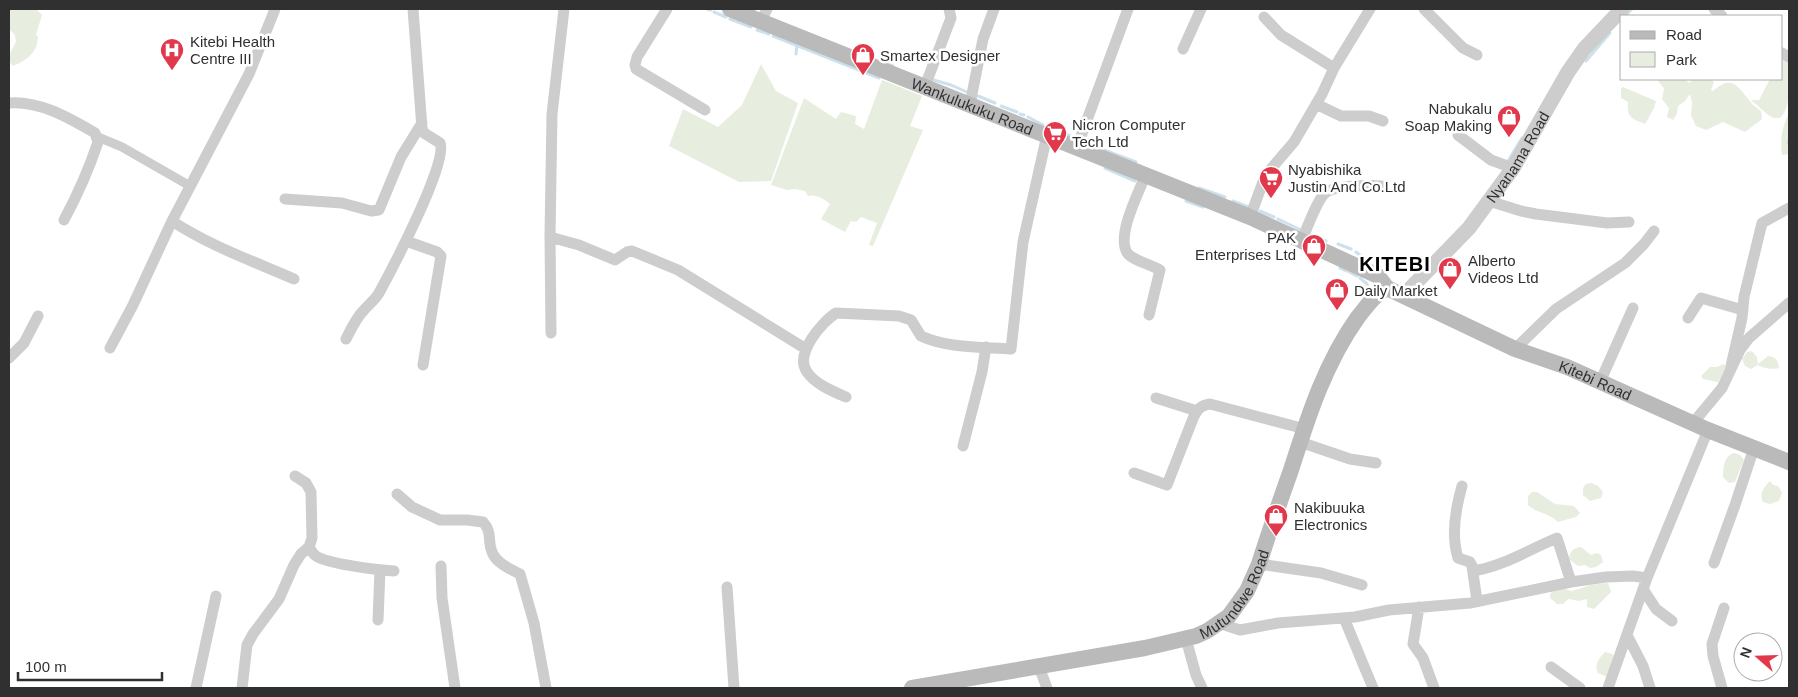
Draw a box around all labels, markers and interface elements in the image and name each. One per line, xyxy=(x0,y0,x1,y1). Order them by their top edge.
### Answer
legend xyxy=(1620,15,1783,80)
text: Road xyxy=(1666,26,1702,43)
place label: Kitebi Health Centre III xyxy=(190,33,275,67)
hospital icon: Kitebi Health Centre III xyxy=(159,37,185,71)
shop icon: Smartex Designer xyxy=(850,42,876,76)
place label: Smartex Designer xyxy=(880,47,1000,64)
text: Park xyxy=(1666,51,1697,68)
street label: Wankulukuku Road xyxy=(909,74,1036,138)
place label: Nabukalu Soap Making xyxy=(1404,100,1492,134)
shop icon: Nabukalu Soap Making xyxy=(1496,104,1522,138)
street label: Nyanama Road xyxy=(1482,108,1552,206)
place label: Nicron Computer Tech Ltd xyxy=(1072,116,1185,150)
supermarket icon: Nicron Computer Tech Ltd xyxy=(1042,120,1068,154)
place label: Nyabishika Justin And Co.Ltd xyxy=(1288,161,1406,195)
supermarket icon: Nyabishika Justin And Co.Ltd xyxy=(1258,165,1284,199)
place label: PAK Enterprises Ltd xyxy=(1195,229,1296,263)
shop icon: PAK Enterprises Ltd xyxy=(1301,233,1327,267)
place label: Alberto Videos Ltd xyxy=(1468,252,1539,286)
district label: KITEBI xyxy=(1359,253,1431,275)
shop icon: Alberto Videos Ltd xyxy=(1437,256,1463,290)
shop icon: Daily Market xyxy=(1324,277,1350,311)
place label: Daily Market xyxy=(1354,282,1438,299)
street label: Kitebi Road xyxy=(1557,356,1634,403)
place label: Nakibuuka Electronics xyxy=(1294,499,1367,533)
shop icon: Nakibuuka Electronics xyxy=(1263,503,1289,537)
street label: Mutundwe Road xyxy=(1197,547,1272,642)
north arrow xyxy=(1733,632,1783,682)
text: N xyxy=(1737,645,1755,660)
scale bar xyxy=(18,650,161,682)
text: 100 m xyxy=(25,658,67,675)

